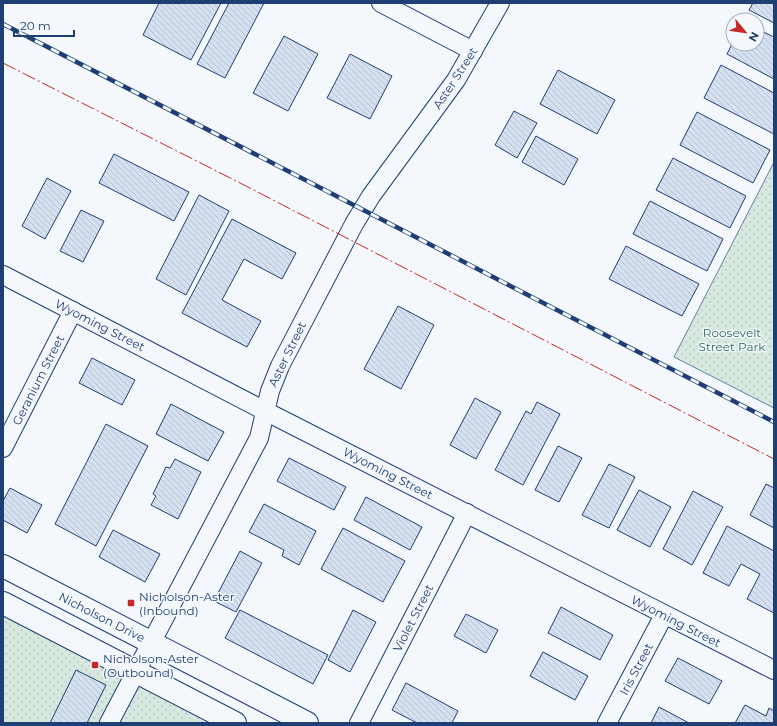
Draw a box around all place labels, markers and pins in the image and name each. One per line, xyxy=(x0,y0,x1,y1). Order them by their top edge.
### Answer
place label: Nicholson-Aster (Inbound) xyxy=(139,589,235,618)
marker: Nicholson-Aster (Inbound) xyxy=(126,598,136,608)
place label: Nicholson-Aster (Outbound) xyxy=(103,651,199,680)
marker: Nicholson-Aster (Outbound) xyxy=(90,660,100,670)

